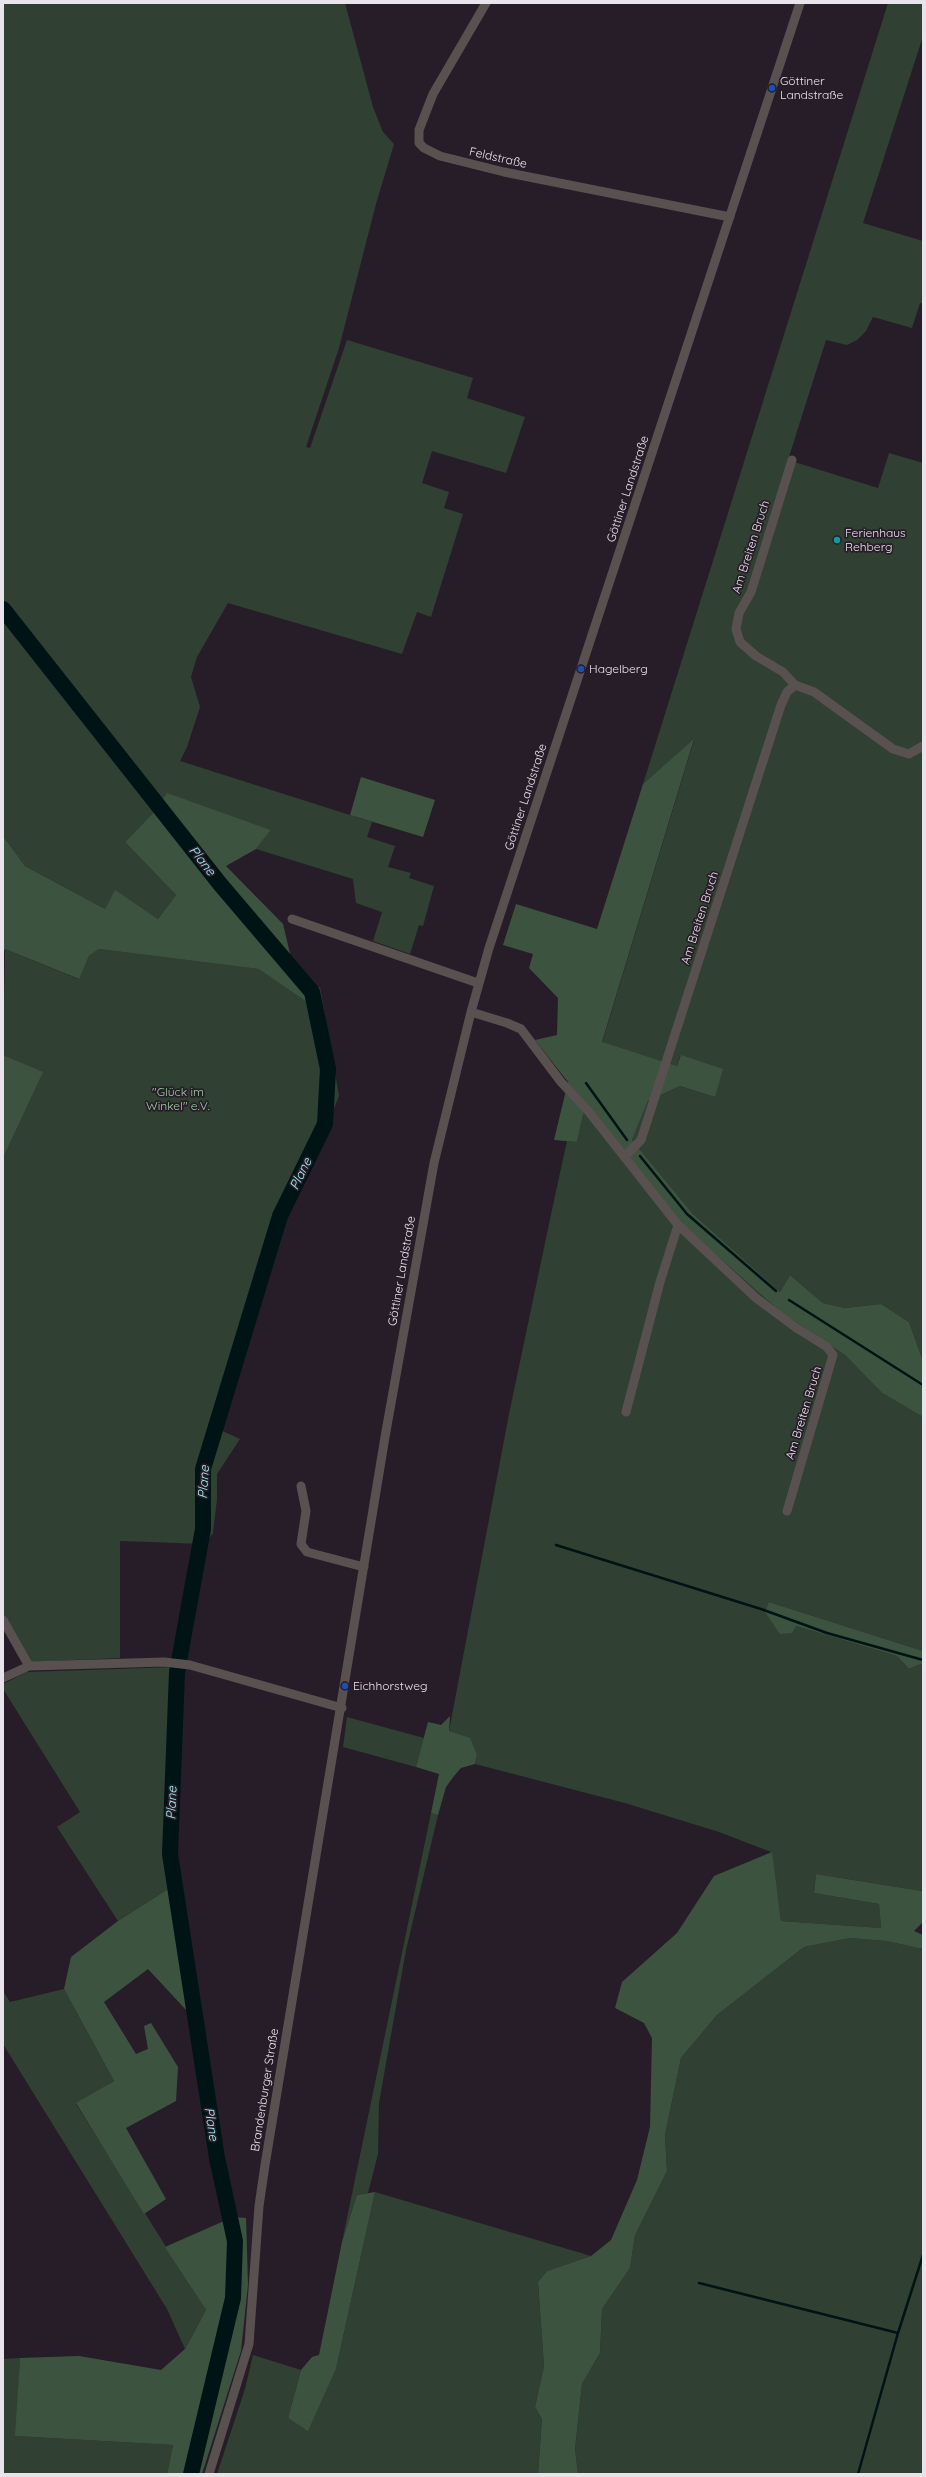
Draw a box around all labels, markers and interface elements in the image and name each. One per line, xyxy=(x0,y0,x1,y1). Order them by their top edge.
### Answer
place label: Göttiner Landstraße xyxy=(780,74,843,102)
marker: Göttiner Landstraße xyxy=(767,83,777,93)
street label: Feldstraße xyxy=(468,144,528,172)
street label: Göttiner Landstraße xyxy=(604,434,652,544)
street label: Am Breiten Bruch xyxy=(729,499,773,595)
place label: Ferienhaus Rehberg xyxy=(845,526,906,554)
marker: Ferienhaus Rehberg xyxy=(832,535,842,545)
place label: Hagelberg xyxy=(589,662,648,676)
marker: Hagelberg xyxy=(576,664,586,674)
street label: Göttiner Landstraße xyxy=(502,742,550,852)
water label: Plane xyxy=(186,843,218,879)
street label: Am Breiten Bruch xyxy=(678,870,722,966)
park label: "Glück im Winkel" e.V. xyxy=(146,1085,210,1113)
water label: Plane xyxy=(287,1156,315,1192)
street label: Göttiner Landstraße xyxy=(385,1215,419,1327)
street label: Am Breiten Bruch xyxy=(783,1365,825,1461)
water label: Plane xyxy=(195,1465,213,1499)
place label: Eichhorstweg xyxy=(353,1679,428,1693)
marker: Eichhorstweg xyxy=(340,1681,350,1691)
water label: Plane xyxy=(164,1786,180,1820)
street label: Brandenburger Straße xyxy=(248,2027,282,2153)
water label: Plane xyxy=(201,2106,221,2142)

